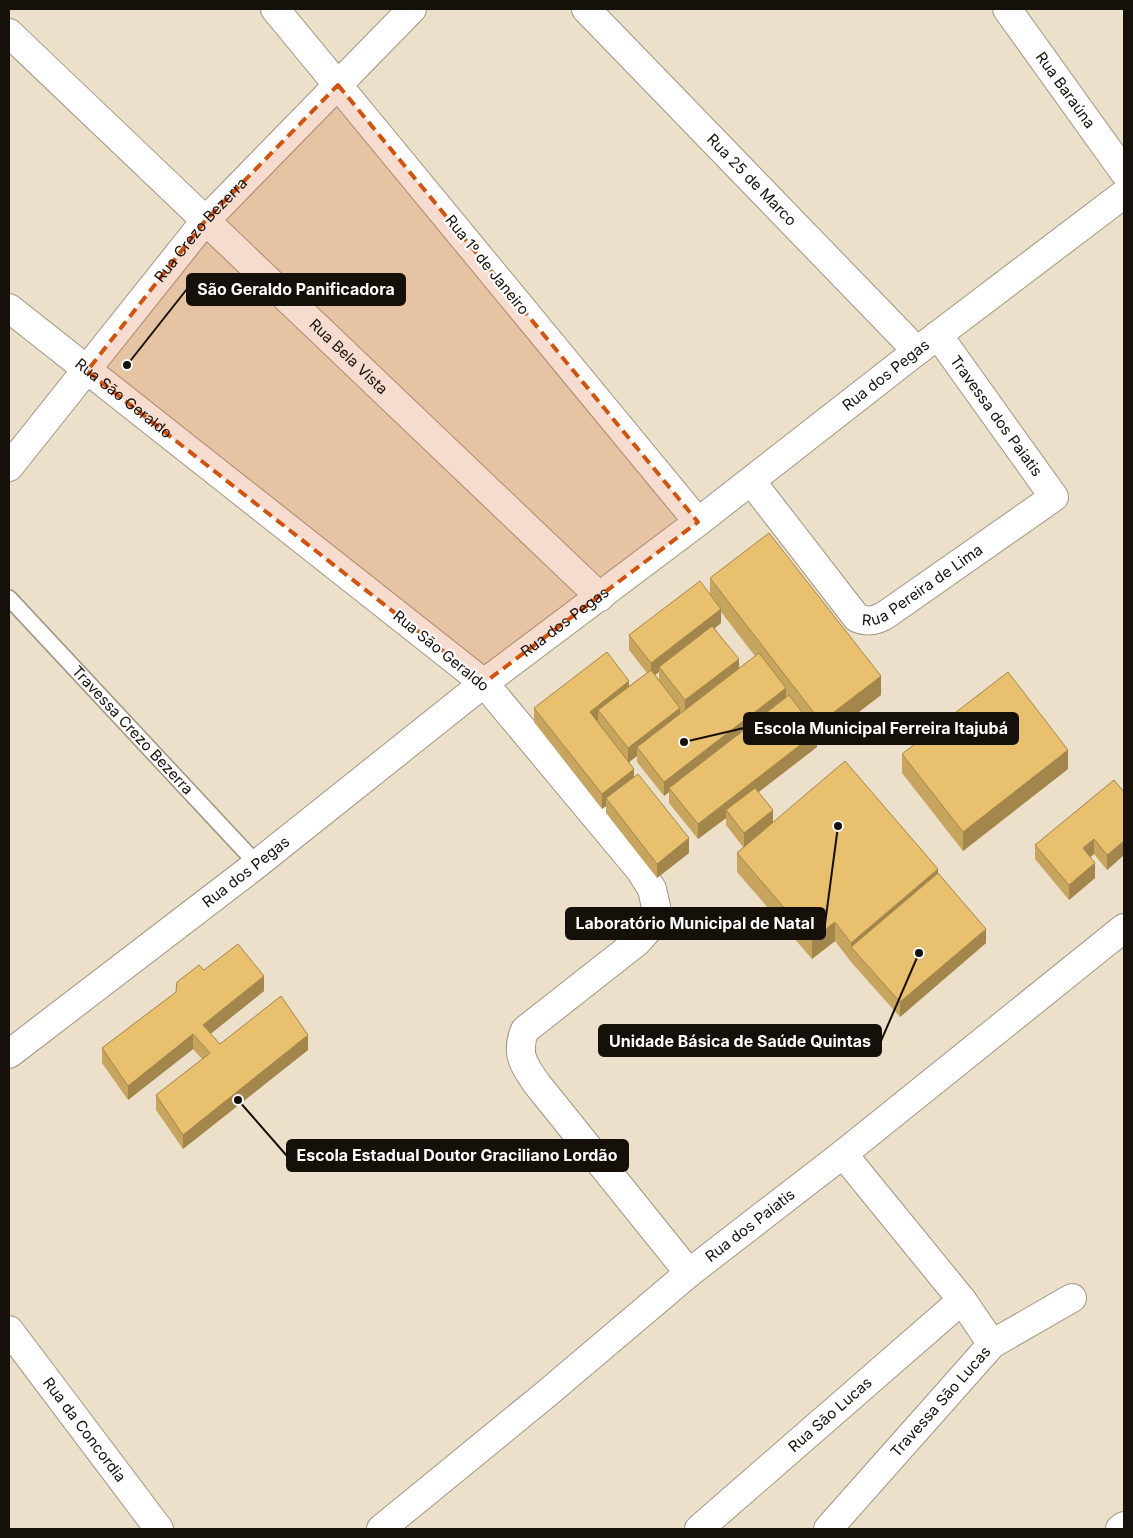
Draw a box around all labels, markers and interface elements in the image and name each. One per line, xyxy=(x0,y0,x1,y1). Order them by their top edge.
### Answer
street label: Rua Baraúna xyxy=(1032,48,1100,132)
street label: Rua 25 de Marco xyxy=(703,130,801,230)
street label: Rua Crezo Bezerra xyxy=(150,173,251,286)
street label: Rua 1º de Janeiro xyxy=(441,211,533,318)
callout: São Geraldo Panificadora xyxy=(187,274,405,305)
text: São Geraldo Panificadora xyxy=(197,279,395,299)
street label: Rua Bela Vista xyxy=(305,315,392,398)
street label: Rua dos Pegas xyxy=(838,335,933,415)
street label: Travessa dos Paiatis xyxy=(946,352,1047,480)
street label: Rua São Geraldo xyxy=(72,354,176,442)
street label: Rua Pereira de Lima xyxy=(861,540,986,630)
street label: Rua dos Pegas xyxy=(517,582,612,661)
street label: Rua São Geraldo xyxy=(389,606,493,695)
street label: Travessa Crezo Bezerra xyxy=(68,662,198,799)
callout: Escola Municipal Ferreira Itajubá xyxy=(744,713,1018,744)
text: Escola Municipal Ferreira Itajubá xyxy=(754,718,1008,738)
street label: Rua dos Pegas xyxy=(198,832,293,911)
callout: Laboratório Municipal de Natal xyxy=(566,908,825,939)
text: Laboratório Municipal de Natal xyxy=(576,913,814,933)
callout: Unidade Básica de Saúde Quintas xyxy=(599,1025,881,1056)
text: Unidade Básica de Saúde Quintas xyxy=(609,1031,871,1051)
callout: Escola Estadual Doutor Graciliano Lordão xyxy=(287,1140,628,1171)
text: Escola Estadual Doutor Graciliano Lordão xyxy=(297,1145,618,1165)
street label: Rua dos Paiatis xyxy=(701,1185,799,1266)
street label: Travessa São Lucas xyxy=(886,1342,995,1461)
street label: Rua da Concordia xyxy=(39,1373,130,1486)
street label: Rua São Lucas xyxy=(784,1373,876,1456)

